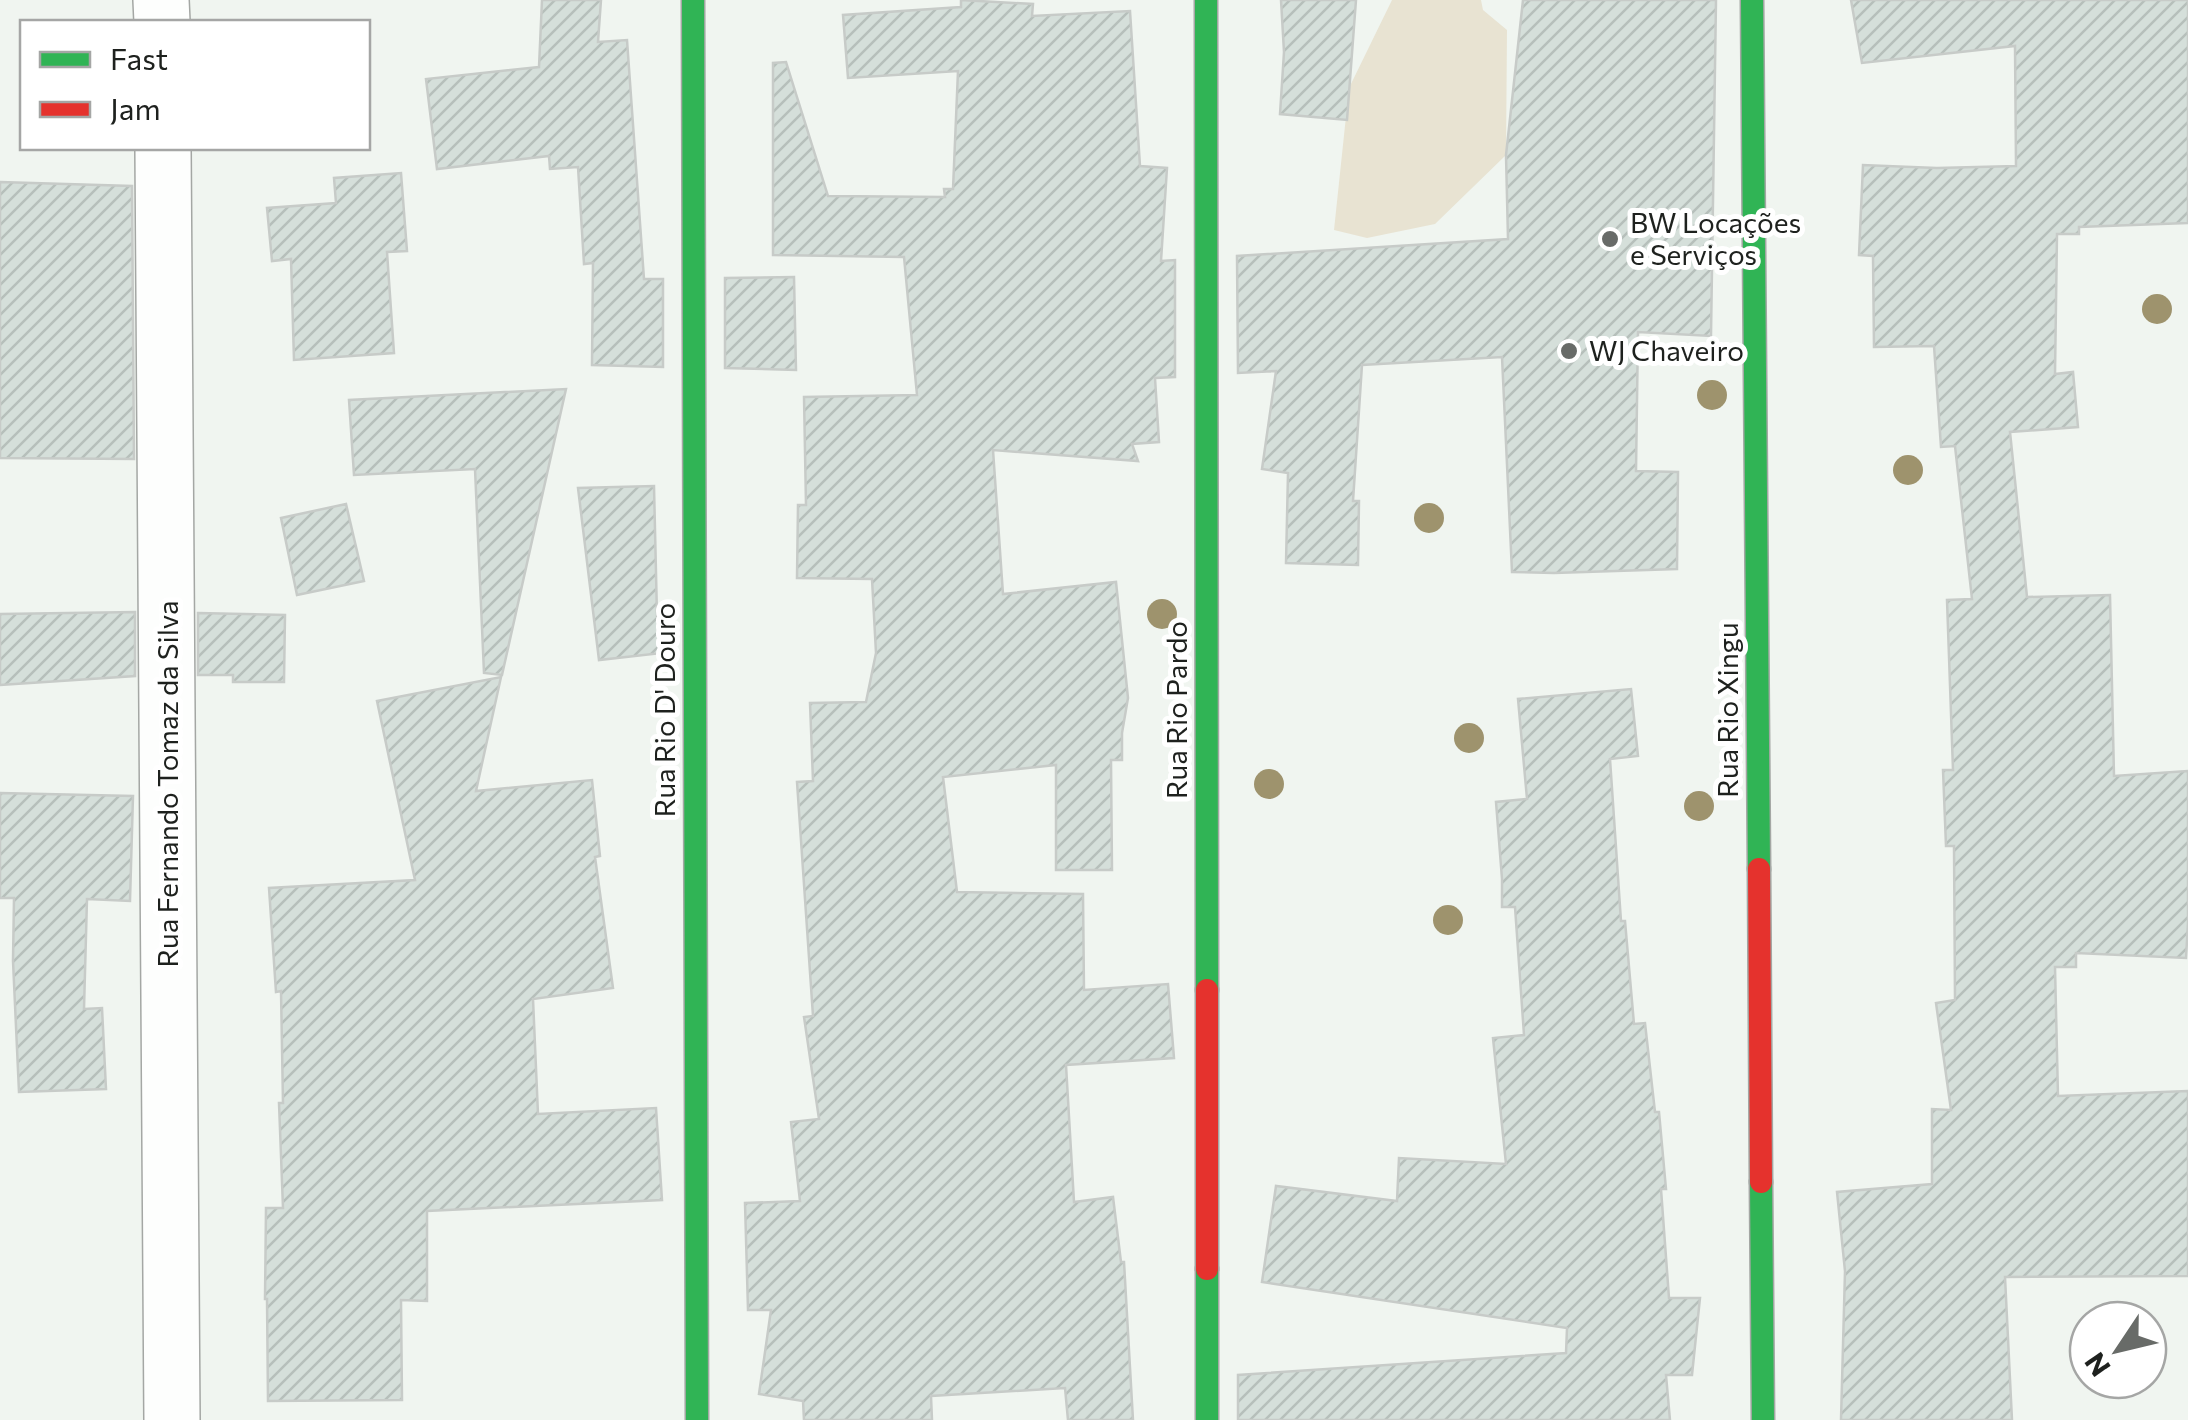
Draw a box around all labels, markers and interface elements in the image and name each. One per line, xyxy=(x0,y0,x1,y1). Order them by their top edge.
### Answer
legend xyxy=(20,20,370,150)
text: Fast xyxy=(110,39,168,76)
text: Jam xyxy=(110,89,161,126)
place label: BW Locações e Serviços xyxy=(1630,205,1801,271)
marker: BW Locações e Serviços xyxy=(1599,228,1621,250)
place label: WJ Chaveiro xyxy=(1589,333,1744,367)
marker: WJ Chaveiro xyxy=(1558,340,1580,362)
street label: Rua Fernando Tomaz da Silva xyxy=(150,600,184,968)
street label: Rua Rio D' Douro xyxy=(647,603,681,817)
street label: Rua Rio Pardo xyxy=(1159,621,1193,799)
street label: Rua Rio Xingu xyxy=(1710,622,1744,798)
north arrow xyxy=(2068,1300,2168,1400)
text: N xyxy=(2077,1347,2117,1383)

